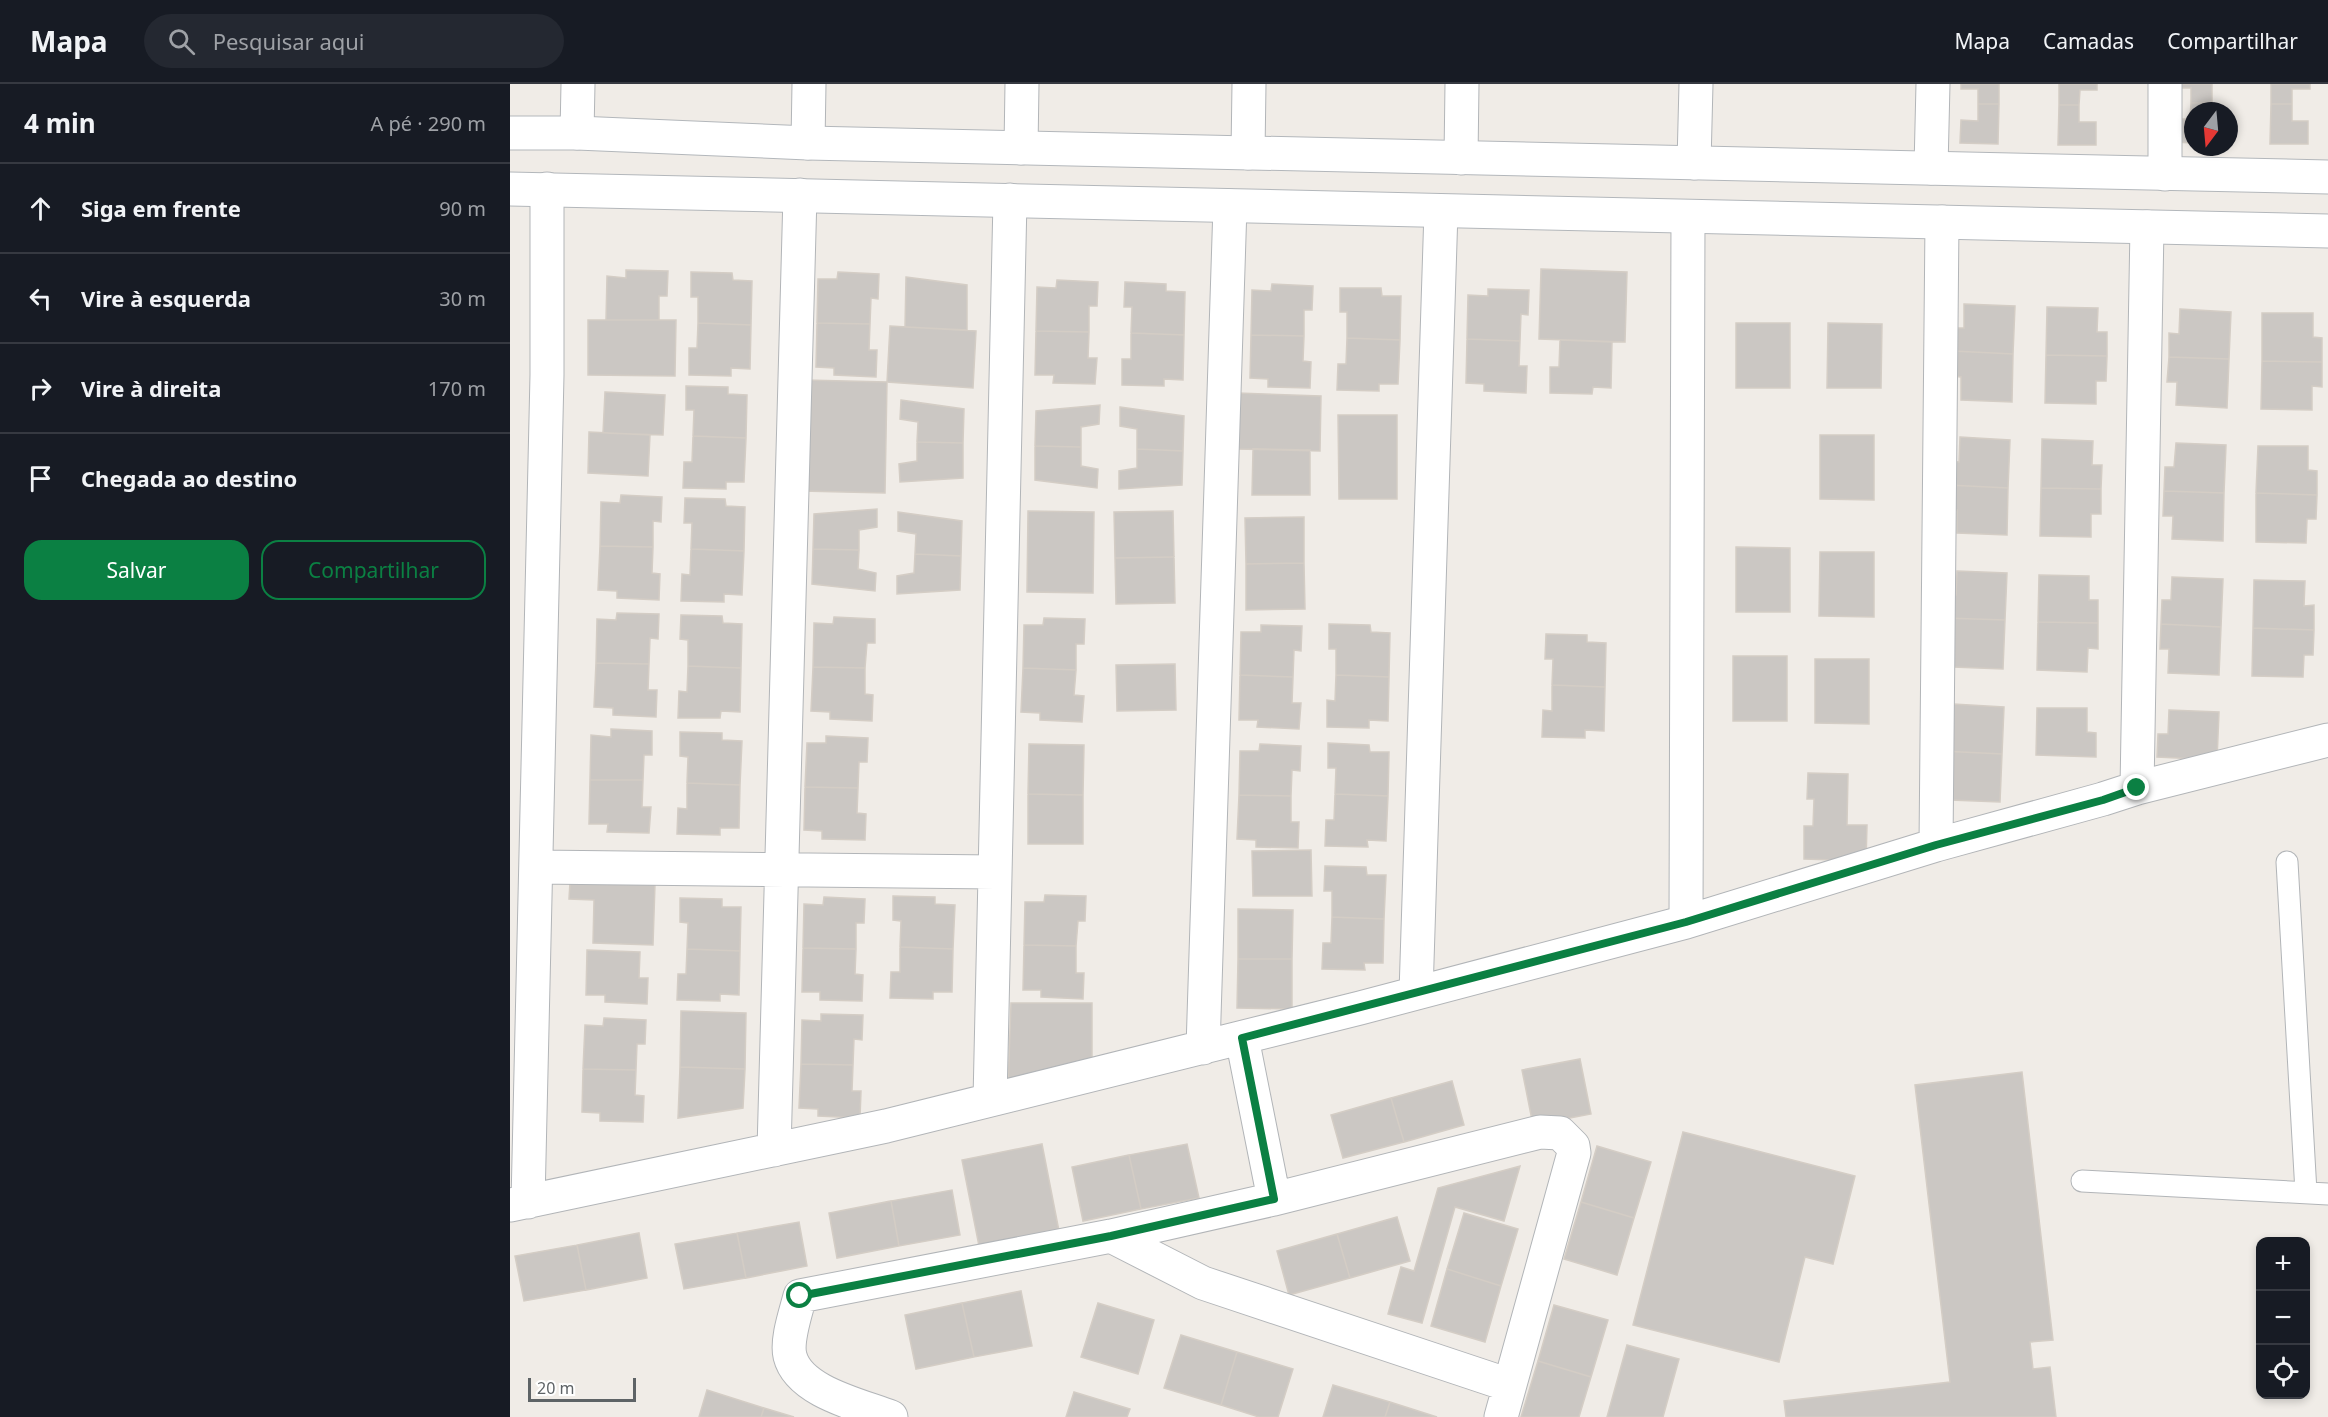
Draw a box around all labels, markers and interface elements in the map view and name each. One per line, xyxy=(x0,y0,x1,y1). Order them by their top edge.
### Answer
search box xyxy=(144,14,564,68)
text: Mapa xyxy=(30,22,108,60)
icon: search xyxy=(165,25,198,58)
text: Pesquisar aqui xyxy=(213,26,365,56)
text: Mapa xyxy=(1954,27,2010,55)
text: Camadas xyxy=(2043,27,2134,55)
text: Compartilhar xyxy=(2167,27,2298,55)
north arrow xyxy=(2184,102,2238,156)
text: 4 min xyxy=(24,105,96,141)
text: A pé · 290 m xyxy=(370,110,486,137)
icon: ahead xyxy=(24,192,57,225)
text: Siga em frente xyxy=(81,193,241,223)
text: 90 m xyxy=(439,195,486,222)
icon: left xyxy=(24,282,57,315)
text: Vire à esquerda xyxy=(81,283,251,313)
text: 30 m xyxy=(439,285,486,312)
icon: right xyxy=(24,372,57,405)
text: Vire à direita xyxy=(81,373,221,403)
text: 170 m xyxy=(428,375,486,402)
icon: arrive xyxy=(24,462,57,495)
text: Chegada ao destino xyxy=(81,463,297,493)
button: Salvar xyxy=(24,540,249,600)
button: Compartilhar xyxy=(261,540,486,600)
route end xyxy=(2123,774,2149,800)
map controls xyxy=(2256,1237,2310,1399)
button: + xyxy=(2256,1237,2310,1291)
route start xyxy=(786,1282,812,1308)
button: − xyxy=(2256,1291,2310,1345)
button: locate xyxy=(2256,1345,2310,1399)
scale bar xyxy=(528,1375,636,1402)
text: 20 m xyxy=(537,1377,574,1399)

